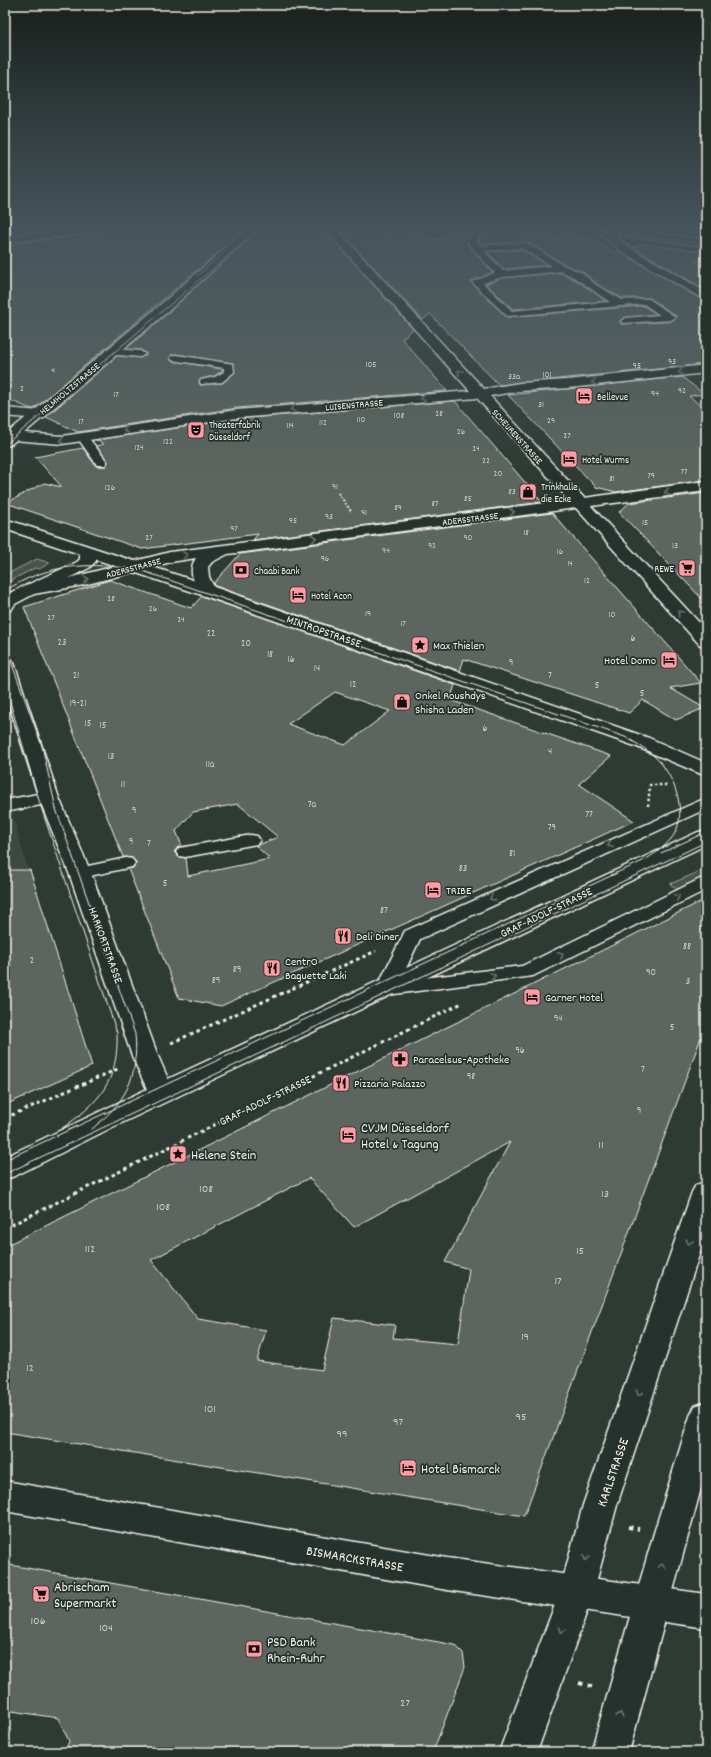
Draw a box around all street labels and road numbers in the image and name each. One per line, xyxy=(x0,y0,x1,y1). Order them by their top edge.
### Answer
street label: HELMHOLTZSTRASSE xyxy=(37,360,104,419)
street label: LUISENSTRASSE xyxy=(325,396,384,415)
street label: SCHEURENSTRASSE xyxy=(488,407,546,468)
street label: ADERSSTRASSE xyxy=(441,510,500,530)
street label: ADERSSTRASSE xyxy=(104,555,163,583)
street label: MINTROPSTRASSE xyxy=(284,612,364,653)
street label: GRAF-ADOLF-STRASSE xyxy=(498,883,596,943)
street label: HARKORTSTRASSE xyxy=(83,905,126,987)
street label: GRAF-ADOLF-STRASSE xyxy=(217,1071,315,1131)
street label: KARLSTRASSE xyxy=(593,1435,635,1510)
street label: BISMARCKSTRASSE xyxy=(305,1542,405,1578)

